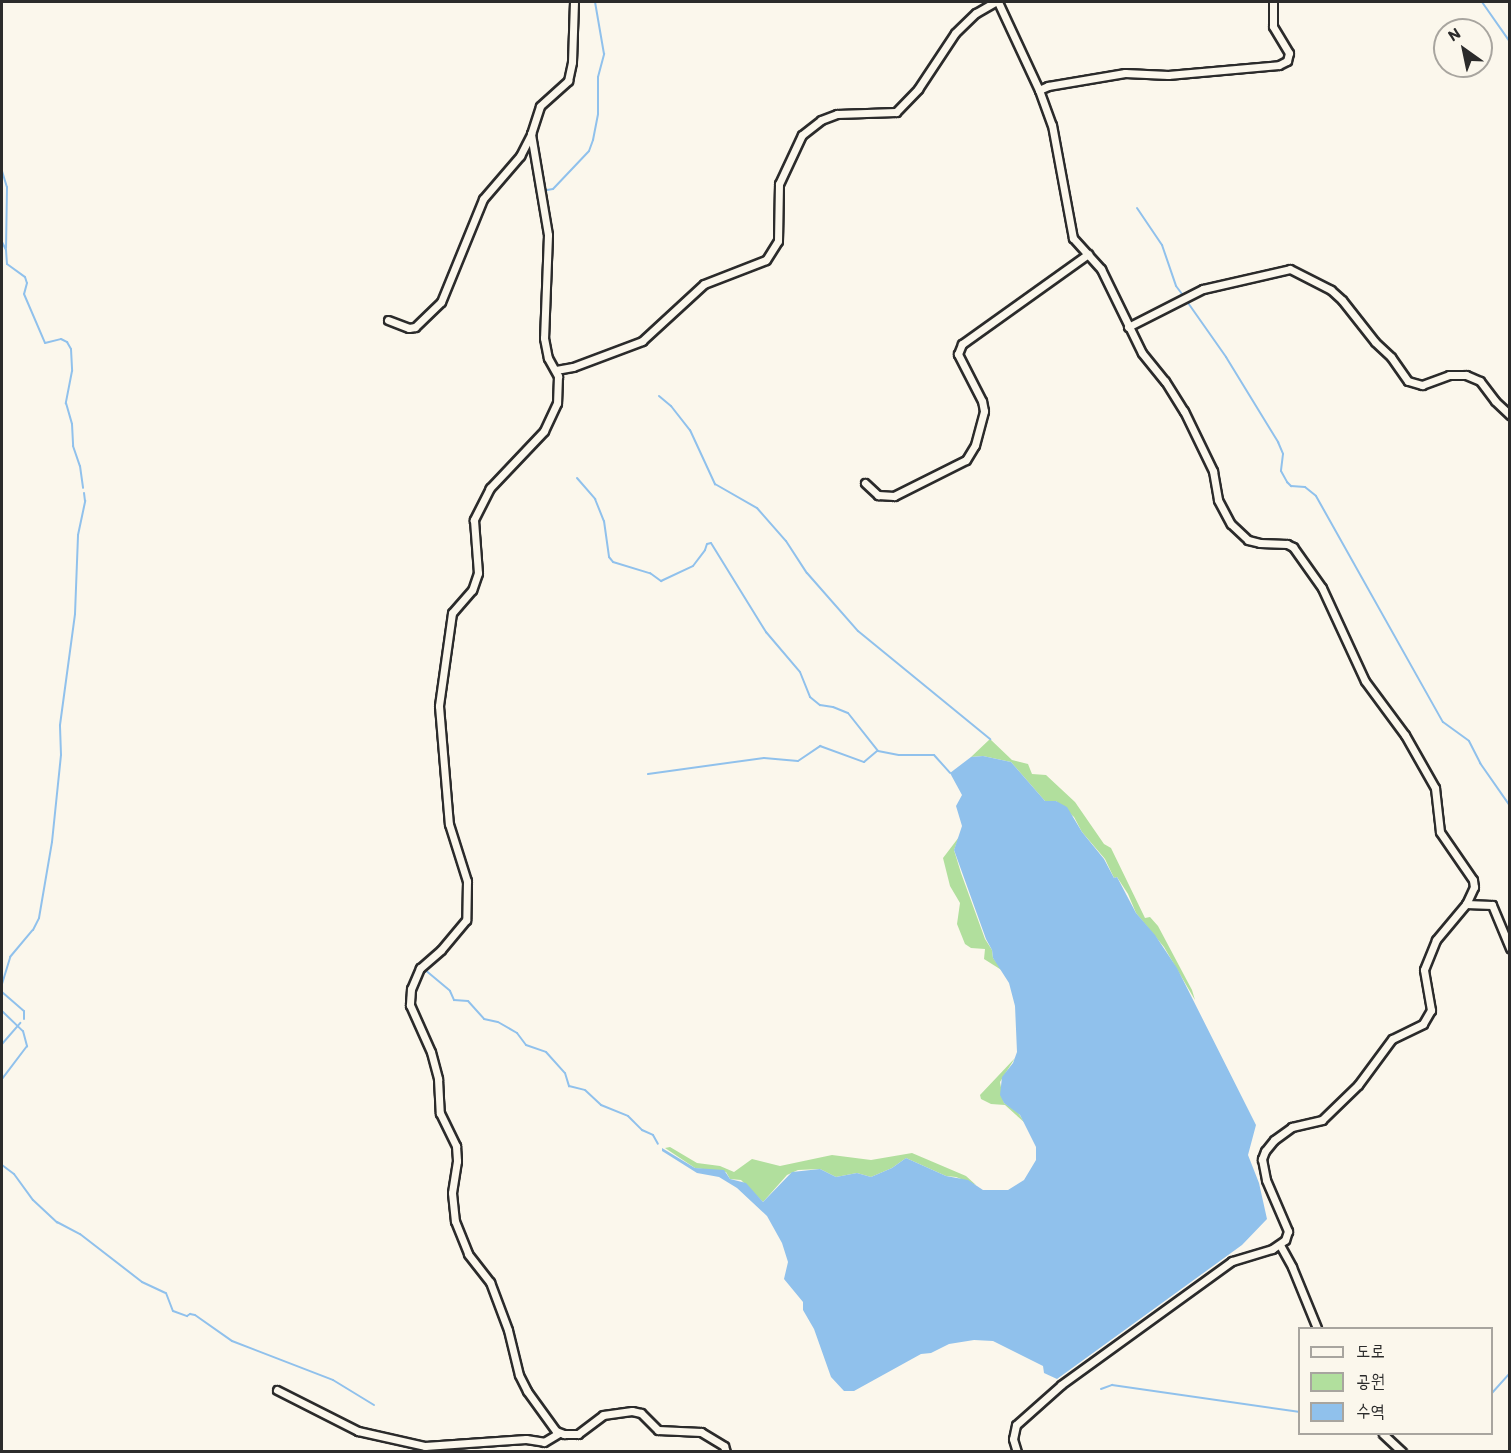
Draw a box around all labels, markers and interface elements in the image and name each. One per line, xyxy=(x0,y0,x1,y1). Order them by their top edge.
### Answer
north arrow xyxy=(1433,18,1493,78)
text: N xyxy=(1444,23,1464,45)
legend xyxy=(1298,1327,1493,1435)
text: 도로 xyxy=(1356,1340,1385,1362)
text: 공원 xyxy=(1356,1370,1385,1392)
text: 수역 xyxy=(1356,1400,1385,1422)

